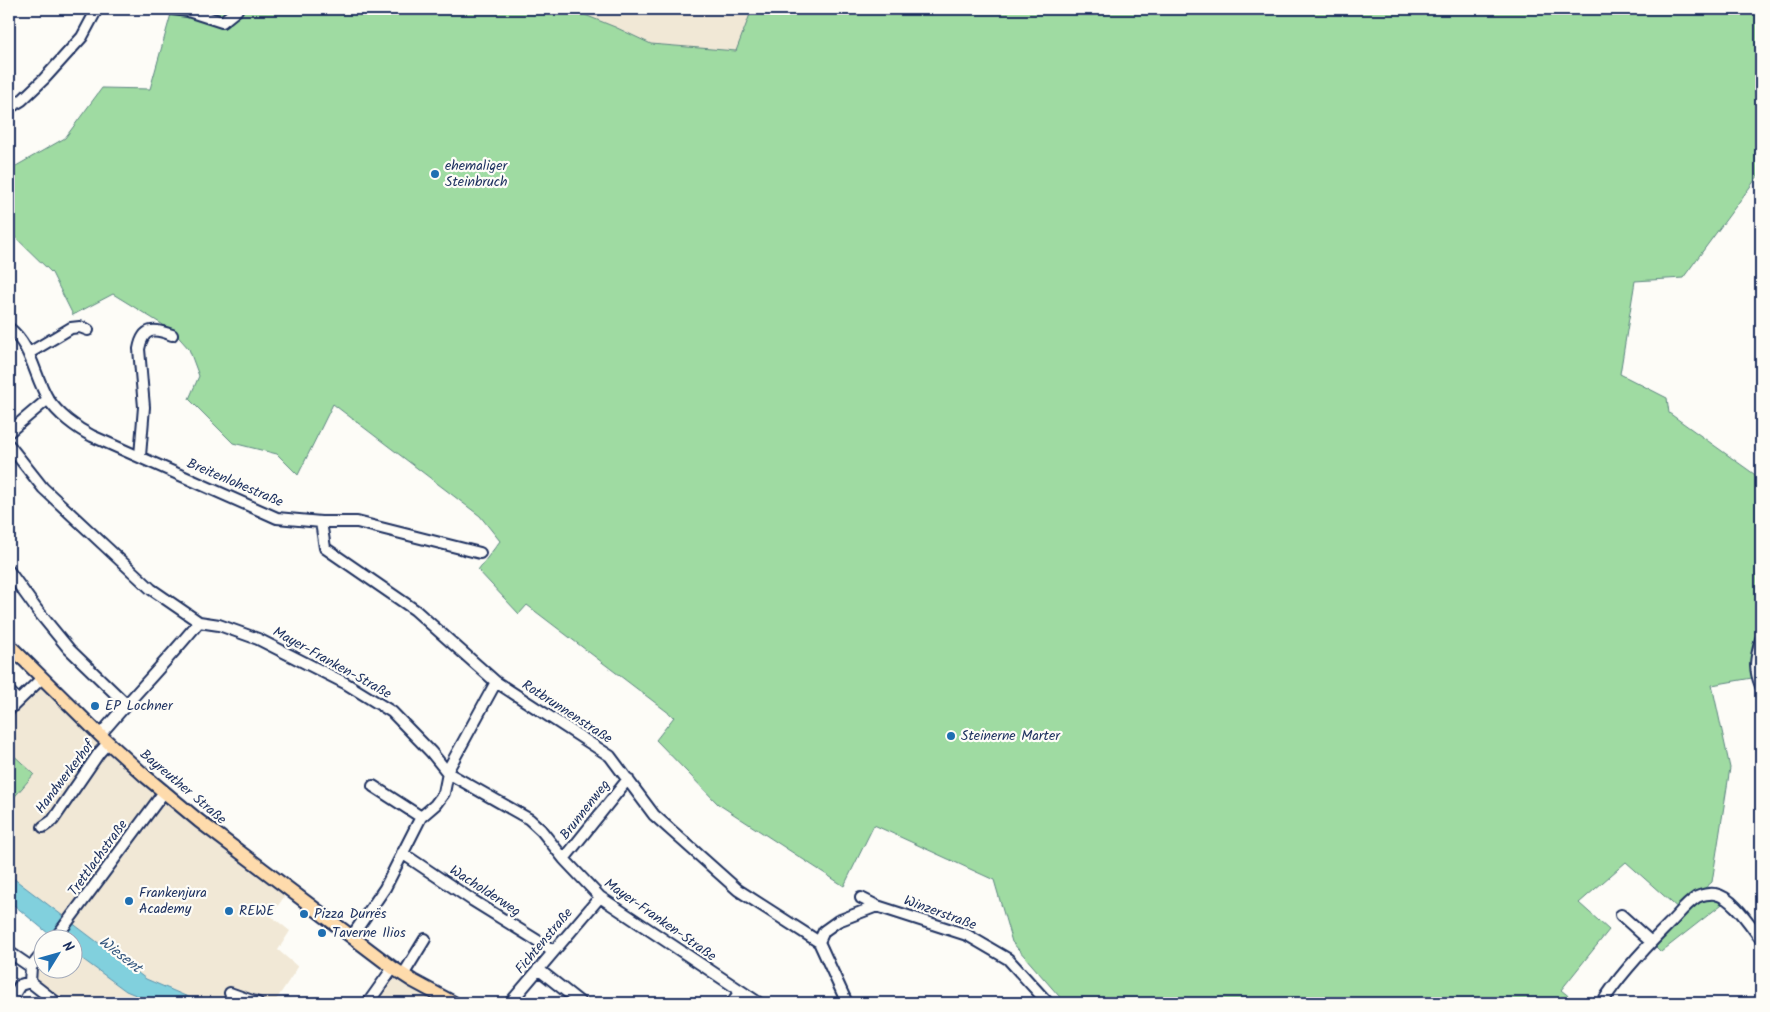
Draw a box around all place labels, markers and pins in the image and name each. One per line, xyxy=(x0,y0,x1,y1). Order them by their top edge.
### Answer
place label: ehemaliger Steinbruch xyxy=(445,155,509,193)
marker: ehemaliger Steinbruch xyxy=(429,168,441,180)
place label: EP Lochner xyxy=(105,695,174,717)
marker: EP Lochner xyxy=(89,700,101,712)
place label: Steinerne Marter xyxy=(961,725,1061,747)
marker: Steinerne Marter xyxy=(945,730,957,742)
place label: Frankenjura Academy xyxy=(139,882,207,920)
marker: Frankenjura Academy xyxy=(123,895,135,907)
place label: REWE xyxy=(239,900,275,922)
place label: Pizza Durrës xyxy=(314,903,387,925)
marker: REWE xyxy=(223,905,235,917)
marker: Pizza Durrës xyxy=(298,908,310,920)
place label: Taverne Ilios xyxy=(332,922,406,944)
marker: Taverne Ilios xyxy=(316,927,328,939)

